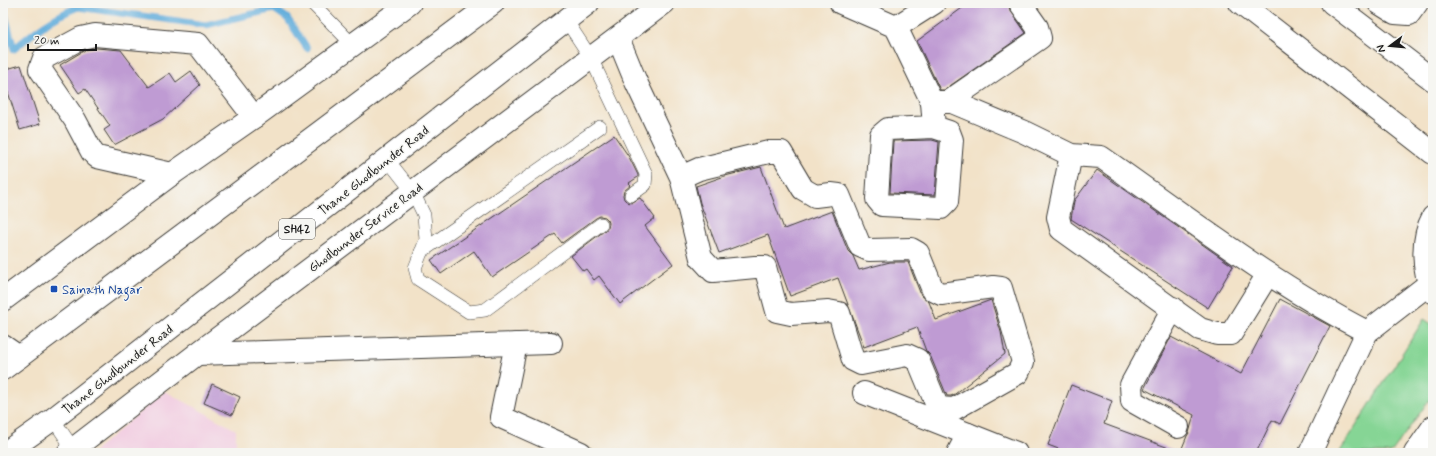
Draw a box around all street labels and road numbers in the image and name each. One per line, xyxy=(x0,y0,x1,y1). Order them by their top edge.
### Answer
street label: Thane Ghodbunder Road xyxy=(315,122,433,220)
street label: Ghodbunder Service Road xyxy=(305,180,427,277)
road number: SH42 xyxy=(279,219,315,239)
street label: Thane Ghodbunder Road xyxy=(59,321,177,419)

